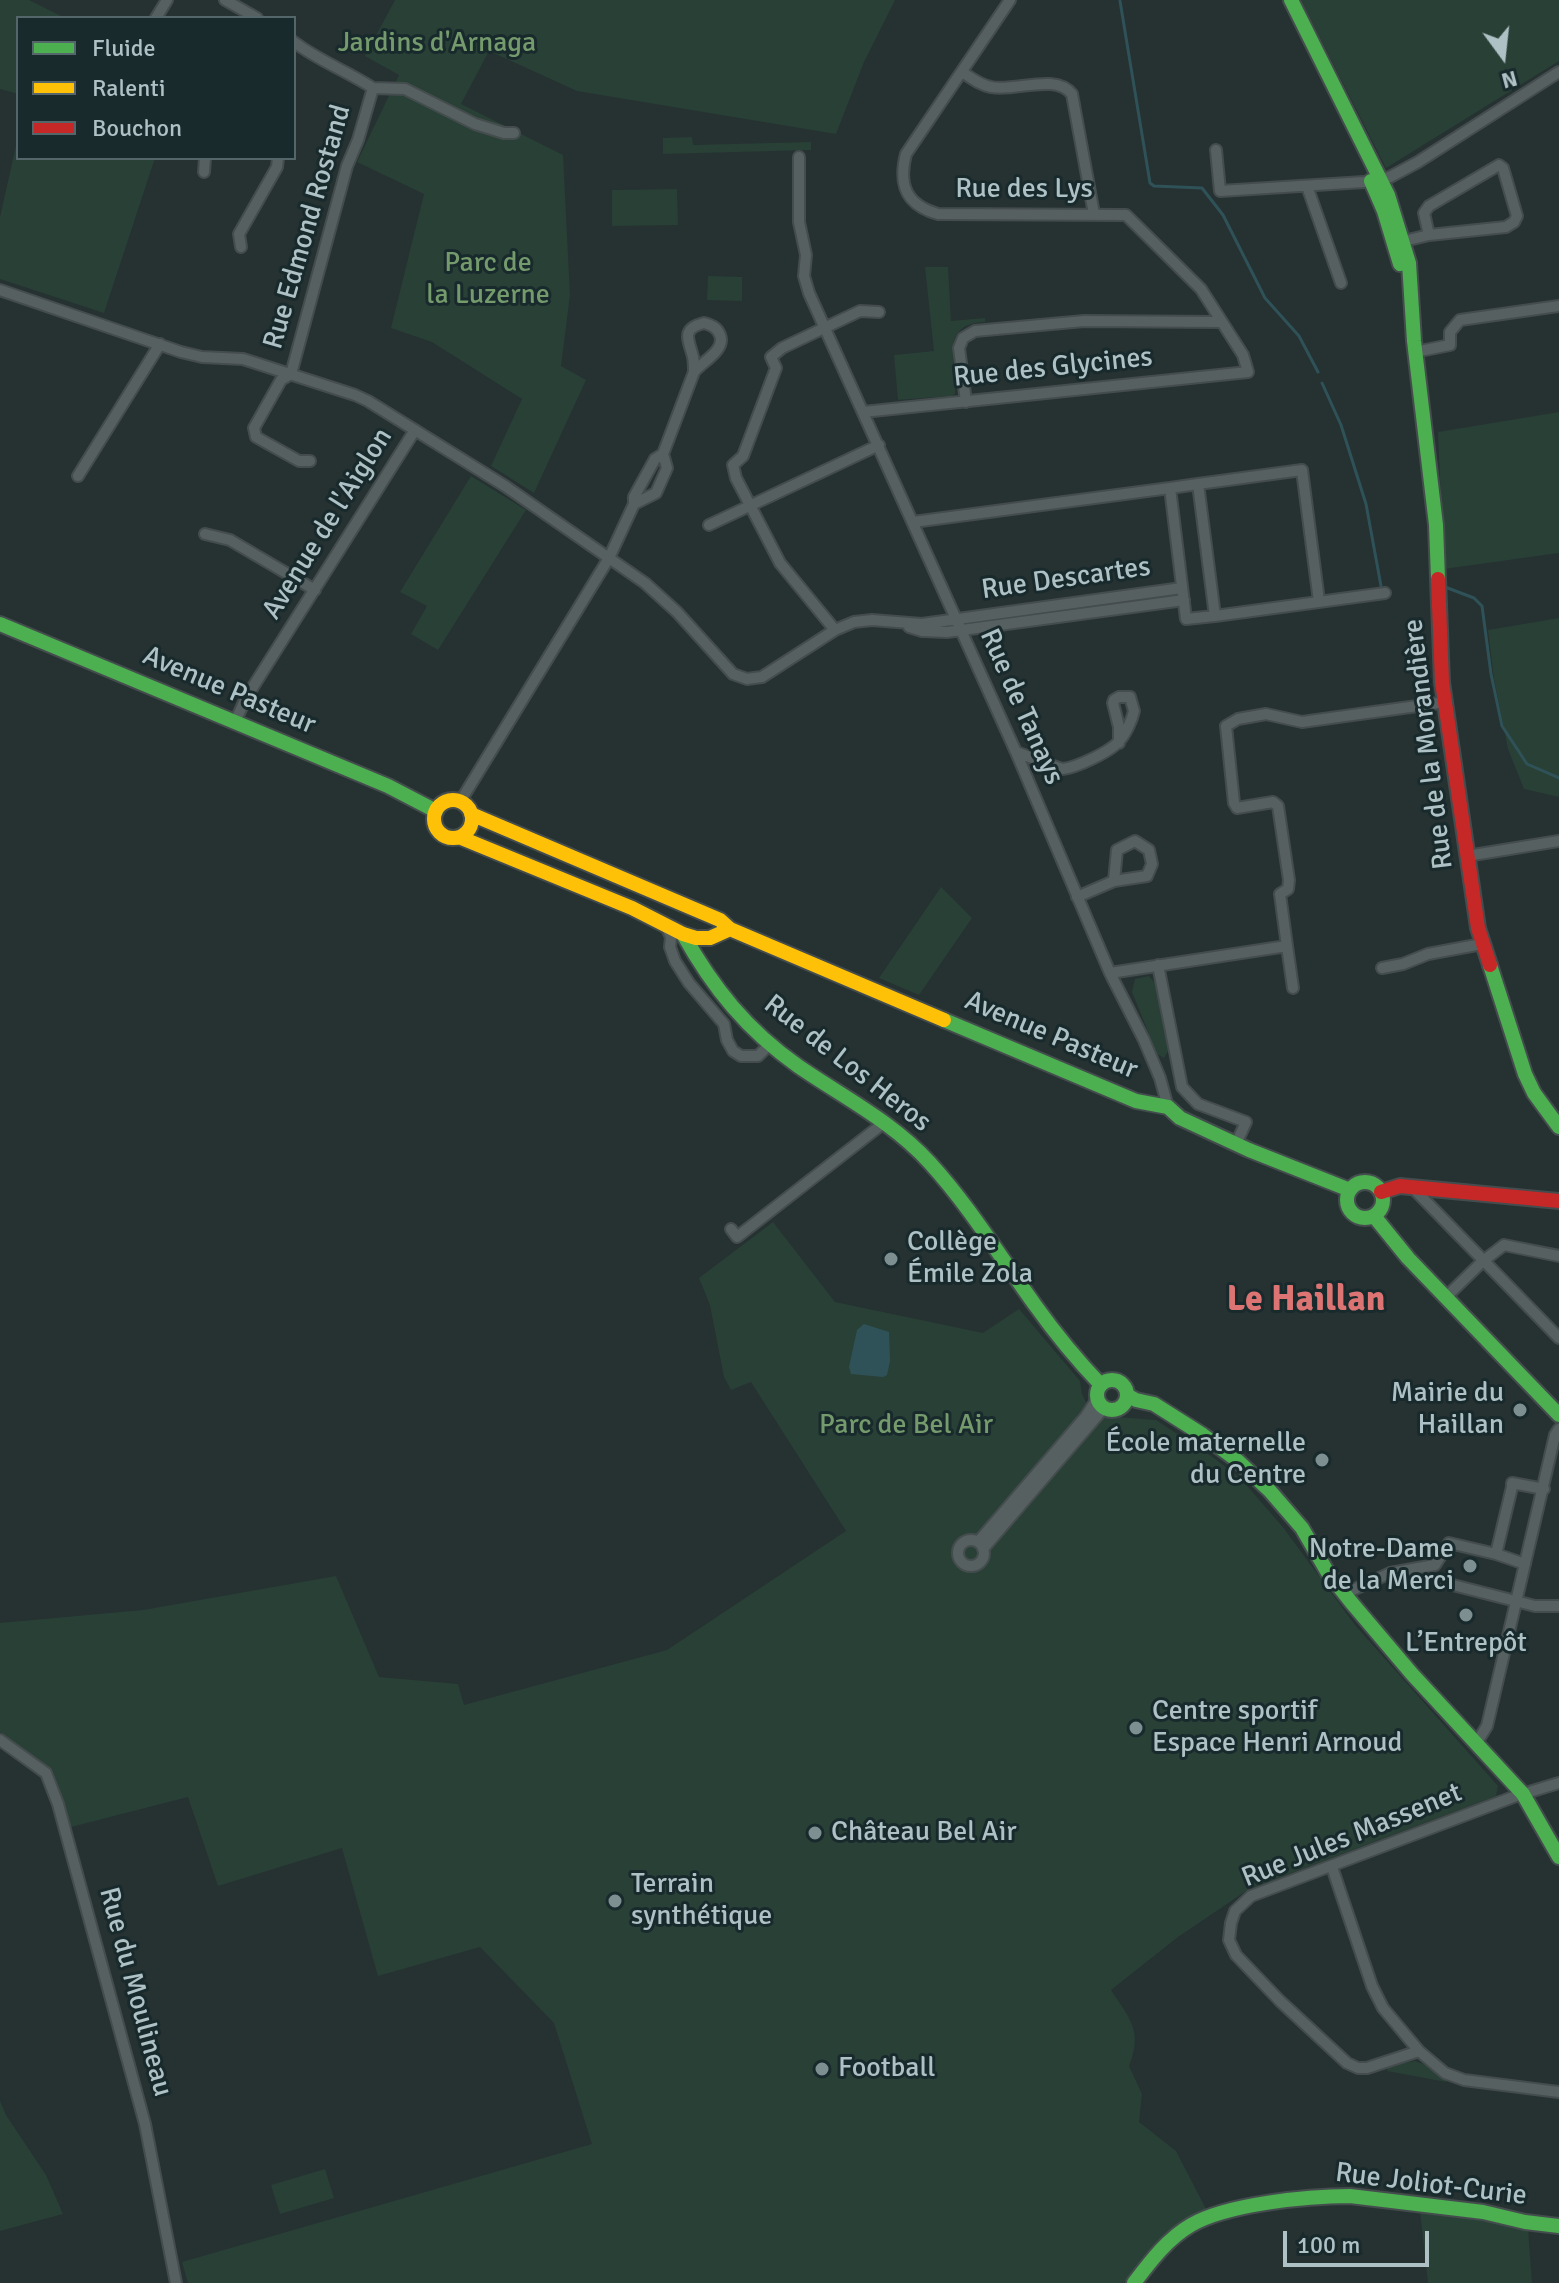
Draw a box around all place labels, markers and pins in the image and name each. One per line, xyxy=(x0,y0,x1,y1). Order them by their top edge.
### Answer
place label: Collège Émile Zola xyxy=(907,1226,1033,1292)
marker: Collège Émile Zola xyxy=(882,1250,900,1268)
place label: Mairie du Haillan xyxy=(1391,1377,1504,1443)
marker: Mairie du Haillan xyxy=(1511,1401,1529,1419)
place label: École maternelle du Centre xyxy=(1106,1427,1306,1493)
marker: École maternelle du Centre xyxy=(1313,1451,1331,1469)
place label: Notre-Dame de la Merci xyxy=(1309,1533,1454,1599)
marker: Notre-Dame de la Merci xyxy=(1461,1557,1479,1575)
marker: L’Entrepôt xyxy=(1457,1606,1475,1624)
place label: L’Entrepôt xyxy=(1405,1627,1527,1661)
place label: Centre sportif Espace Henri Arnoud xyxy=(1152,1695,1402,1761)
marker: Centre sportif Espace Henri Arnoud xyxy=(1127,1719,1145,1737)
place label: Château Bel Air xyxy=(831,1816,1017,1850)
marker: Château Bel Air xyxy=(806,1824,824,1842)
place label: Terrain synthétique xyxy=(631,1868,772,1934)
marker: Terrain synthétique xyxy=(606,1892,624,1910)
place label: Football xyxy=(838,2052,936,2086)
marker: Football xyxy=(813,2060,831,2078)

